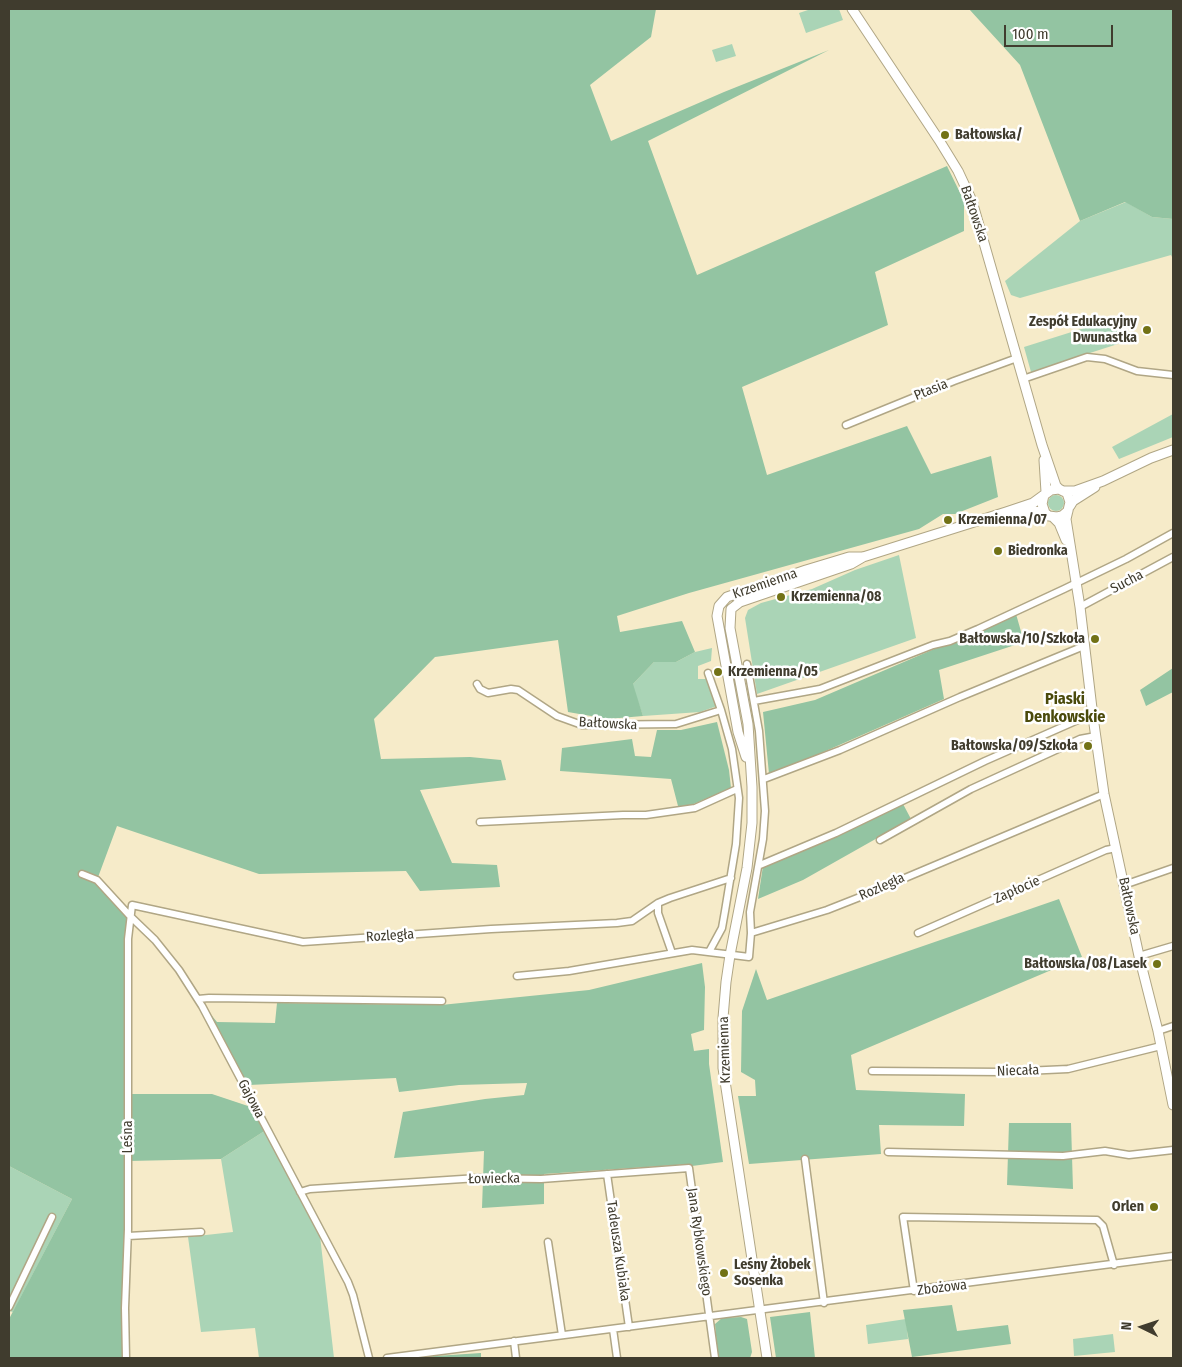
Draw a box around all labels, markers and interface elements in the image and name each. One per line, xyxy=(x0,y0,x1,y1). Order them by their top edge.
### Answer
scale bar xyxy=(1007,15,1116,47)
text: 100 m xyxy=(1012,25,1049,43)
place label: Bałtowska/ xyxy=(955,127,1023,143)
marker: Bałtowska/ xyxy=(939,129,951,141)
street label: Bałtowska xyxy=(957,184,991,244)
place label: Zespół Edukacyjny Dwunastka xyxy=(1029,314,1137,347)
marker: Zespół Edukacyjny Dwunastka xyxy=(1141,324,1153,336)
street label: Ptasia xyxy=(912,376,950,404)
place label: Krzemienna/07 xyxy=(958,512,1047,528)
marker: Krzemienna/07 xyxy=(942,514,954,526)
place label: Biedronka xyxy=(1008,543,1068,559)
marker: Biedronka xyxy=(992,545,1004,557)
street label: Krzemienna xyxy=(730,565,800,603)
street label: Sucha xyxy=(1108,566,1146,598)
place label: Krzemienna/08 xyxy=(791,589,881,605)
marker: Krzemienna/08 xyxy=(775,591,787,603)
place label: Bałtowska/10/Szkoła xyxy=(959,631,1085,647)
marker: Bałtowska/10/Szkoła xyxy=(1089,633,1101,645)
place label: Krzemienna/05 xyxy=(728,664,818,680)
marker: Krzemienna/05 xyxy=(712,666,724,678)
district label: Piaski Denkowskie xyxy=(1025,690,1105,728)
street label: Bałtowska xyxy=(578,714,638,734)
place label: Bałtowska/09/Szkoła xyxy=(951,738,1078,754)
marker: Bałtowska/09/Szkoła xyxy=(1082,740,1094,752)
street label: Rozległa xyxy=(857,870,907,904)
street label: Zapłocie xyxy=(991,872,1043,908)
street label: Bałtowska xyxy=(1115,876,1143,936)
street label: Rozległa xyxy=(365,926,415,946)
place label: Bałtowska/08/Lasek xyxy=(1024,956,1147,972)
marker: Bałtowska/08/Lasek xyxy=(1151,958,1163,970)
street label: Krzemienna xyxy=(715,1016,735,1084)
street label: Niecała xyxy=(997,1062,1039,1080)
street label: Gajowa xyxy=(234,1077,268,1121)
street label: Leśna xyxy=(120,1120,136,1154)
street label: Łowiecka xyxy=(468,1170,520,1188)
street label: Jana Rybkowskiego xyxy=(683,1187,715,1297)
place label: Orlen xyxy=(1112,1199,1144,1215)
street label: Tadeusza Kubiaka xyxy=(603,1200,633,1302)
marker: Orlen xyxy=(1148,1201,1160,1213)
place label: Leśny Żłobek Sosenka xyxy=(734,1257,811,1290)
marker: Leśny Żłobek Sosenka xyxy=(718,1267,730,1279)
street label: Zbożowa xyxy=(916,1277,968,1299)
north arrow xyxy=(1117,1302,1167,1352)
text: N xyxy=(1118,1321,1135,1331)

